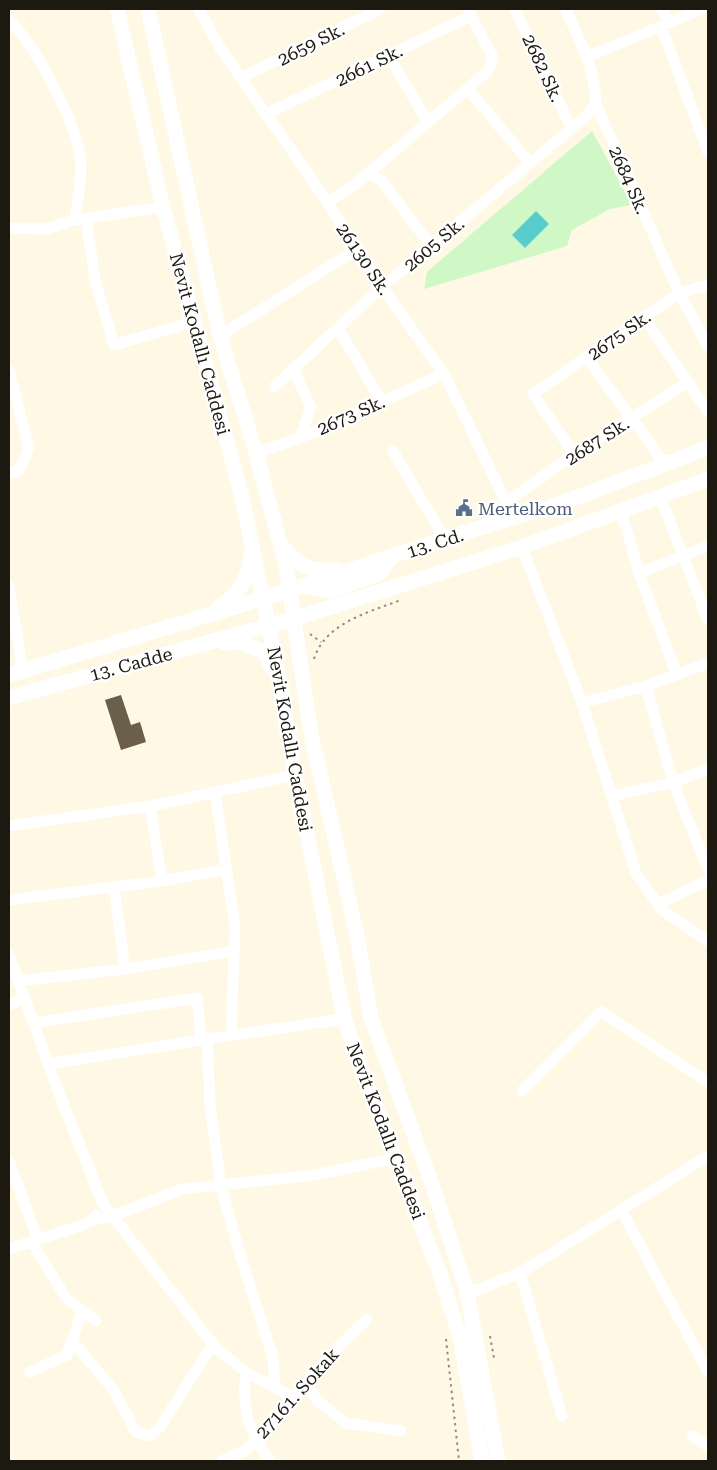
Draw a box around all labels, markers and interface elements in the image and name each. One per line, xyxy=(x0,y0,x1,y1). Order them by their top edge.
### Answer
street label: 2659 Sk. xyxy=(274,18,348,70)
street label: 2682 Sk. xyxy=(518,31,568,105)
street label: 2661 Sk. xyxy=(332,40,406,90)
street label: 2684 Sk. xyxy=(605,143,653,217)
street label: 2605 Sk. xyxy=(400,213,468,275)
street label: 26130 Sk. xyxy=(332,219,396,299)
street label: Nevit Kodallı Caddesi xyxy=(166,251,234,438)
street label: 2675 Sk. xyxy=(583,306,655,364)
street label: 2673 Sk. xyxy=(314,391,388,439)
street label: 2687 Sk. xyxy=(561,413,633,469)
public building icon: Mertelkom xyxy=(454,498,474,518)
place label: Mertelkom xyxy=(478,498,573,519)
street label: 13. Cd. xyxy=(404,524,466,562)
street label: 13. Cadde xyxy=(87,643,175,685)
street label: Nevit Kodallı Caddesi xyxy=(263,645,317,833)
street label: Nevit Kodallı Caddesi xyxy=(343,1040,430,1223)
street label: 27161. Sokak xyxy=(251,1344,343,1442)

